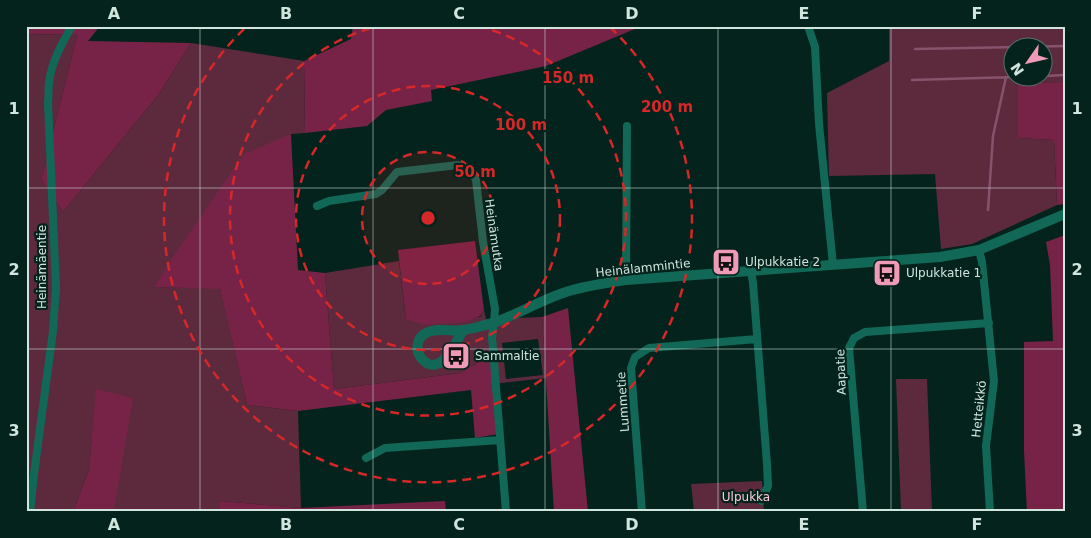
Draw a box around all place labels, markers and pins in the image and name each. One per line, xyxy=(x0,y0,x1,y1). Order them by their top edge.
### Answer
centre of rings xyxy=(419,209,437,227)
bus stop icon: Ulpukkatie 2 xyxy=(711,247,741,277)
place label: Ulpukkatie 2 xyxy=(745,255,820,269)
bus stop icon: Ulpukkatie 1 xyxy=(872,258,902,288)
place label: Ulpukkatie 1 xyxy=(906,266,981,280)
bus stop icon: Sammaltie xyxy=(441,341,471,371)
place label: Sammaltie xyxy=(475,349,539,363)

